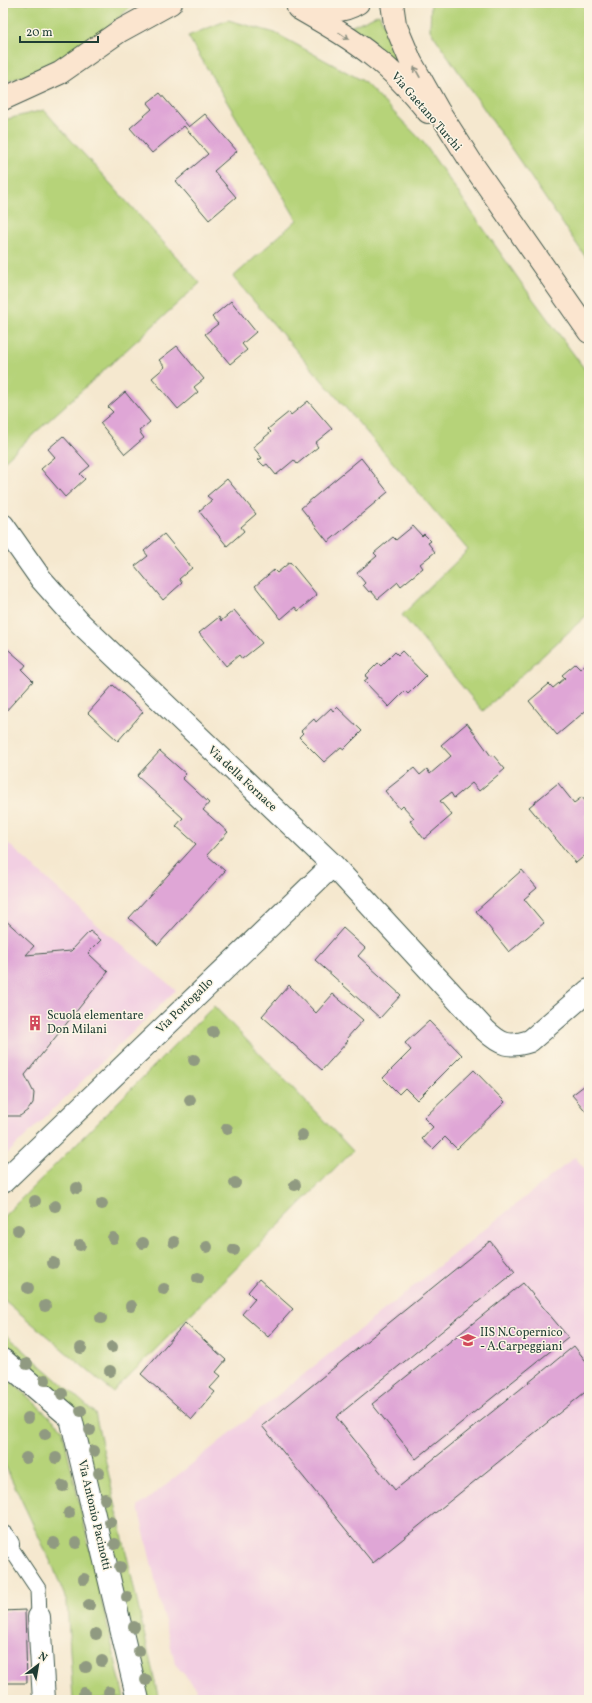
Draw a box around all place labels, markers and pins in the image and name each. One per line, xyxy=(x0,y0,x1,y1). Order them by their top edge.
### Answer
place label: Scuola elementare Don Milani xyxy=(47,1008,144,1038)
building icon: Scuola elementare Don Milani xyxy=(26,1014,44,1032)
place label: IIS N.Copernico - A.Carpeggiani xyxy=(480,1325,563,1355)
school or university icon: IIS N.Copernico - A.Carpeggiani xyxy=(459,1331,477,1349)

